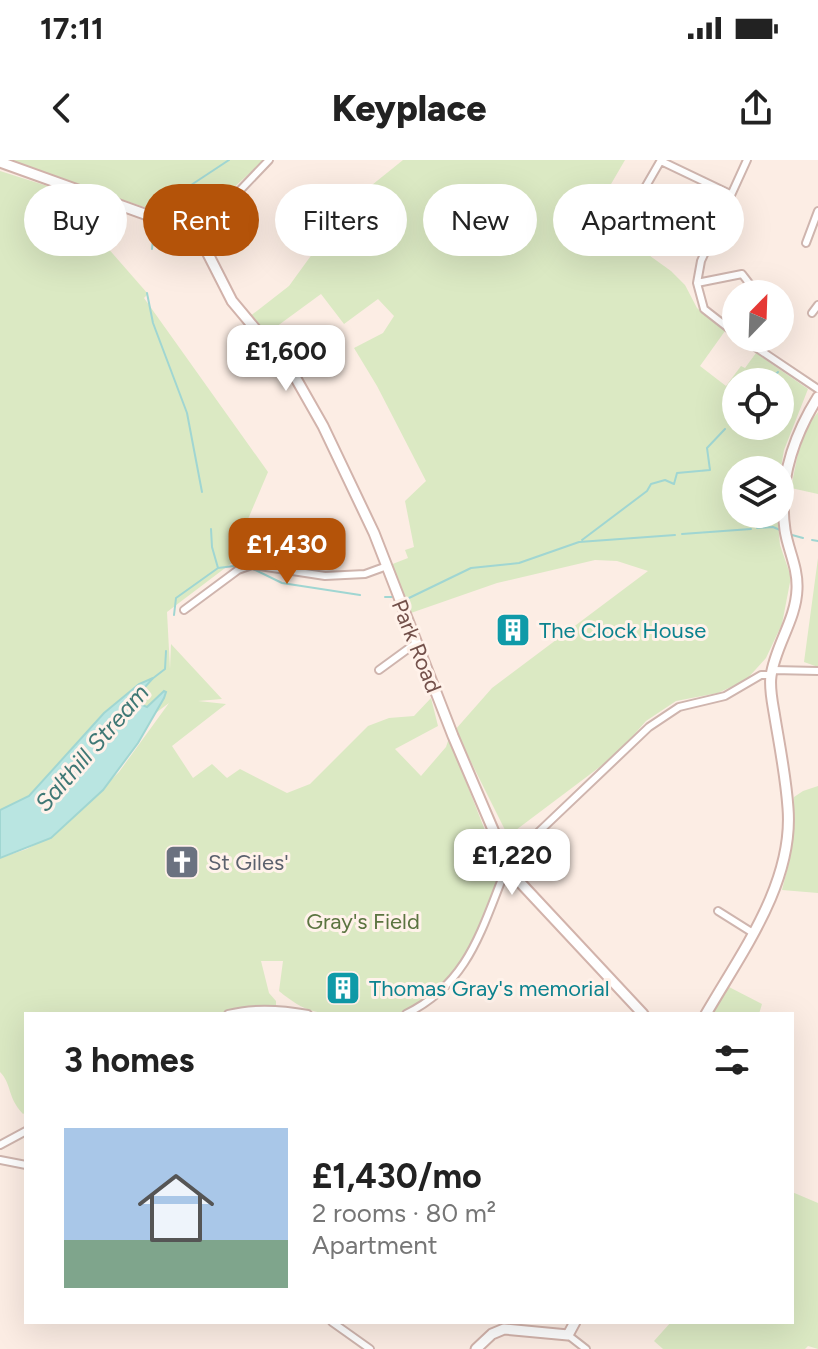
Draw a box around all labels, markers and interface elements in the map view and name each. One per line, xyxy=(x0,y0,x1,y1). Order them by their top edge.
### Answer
text: 17:11 xyxy=(40,10,104,47)
icon: back xyxy=(40,86,84,130)
icon: share xyxy=(734,86,778,130)
text: Keyplace xyxy=(332,87,486,130)
chip: Buy xyxy=(24,184,127,256)
chip: Rent xyxy=(143,184,259,256)
chip: Filters xyxy=(275,184,407,256)
chip: New xyxy=(423,184,537,256)
chip: Apartment xyxy=(553,184,744,256)
north arrow xyxy=(722,280,794,352)
map controls xyxy=(722,280,794,528)
pin: £1,600 xyxy=(221,325,351,393)
text: £1,600 xyxy=(245,335,327,367)
button: locate xyxy=(722,368,794,440)
button: layers xyxy=(722,456,794,528)
pin: £1,430 xyxy=(222,518,352,586)
text: £1,430 xyxy=(247,528,327,560)
street label: Park Road xyxy=(386,596,447,697)
building icon: The Clock House xyxy=(494,611,532,649)
place label: The Clock House xyxy=(539,617,706,644)
water label: Salthill Stream xyxy=(29,678,155,817)
pin: £1,220 xyxy=(447,829,577,897)
text: £1,220 xyxy=(472,839,552,871)
church icon: St Giles' xyxy=(163,843,201,881)
place label: St Giles' xyxy=(208,849,289,876)
park label: Gray's Field xyxy=(306,908,420,935)
building icon: Thomas Gray's memorial xyxy=(324,969,362,1007)
place label: Thomas Gray's memorial xyxy=(369,975,610,1002)
icon: filters xyxy=(710,1038,754,1082)
text: 3 homes xyxy=(64,1040,194,1081)
text: £1,430/mo xyxy=(312,1156,482,1197)
icon: home xyxy=(128,1160,224,1256)
text: 2 rooms · 80 m² xyxy=(312,1197,496,1229)
text: Apartment xyxy=(312,1229,438,1261)

